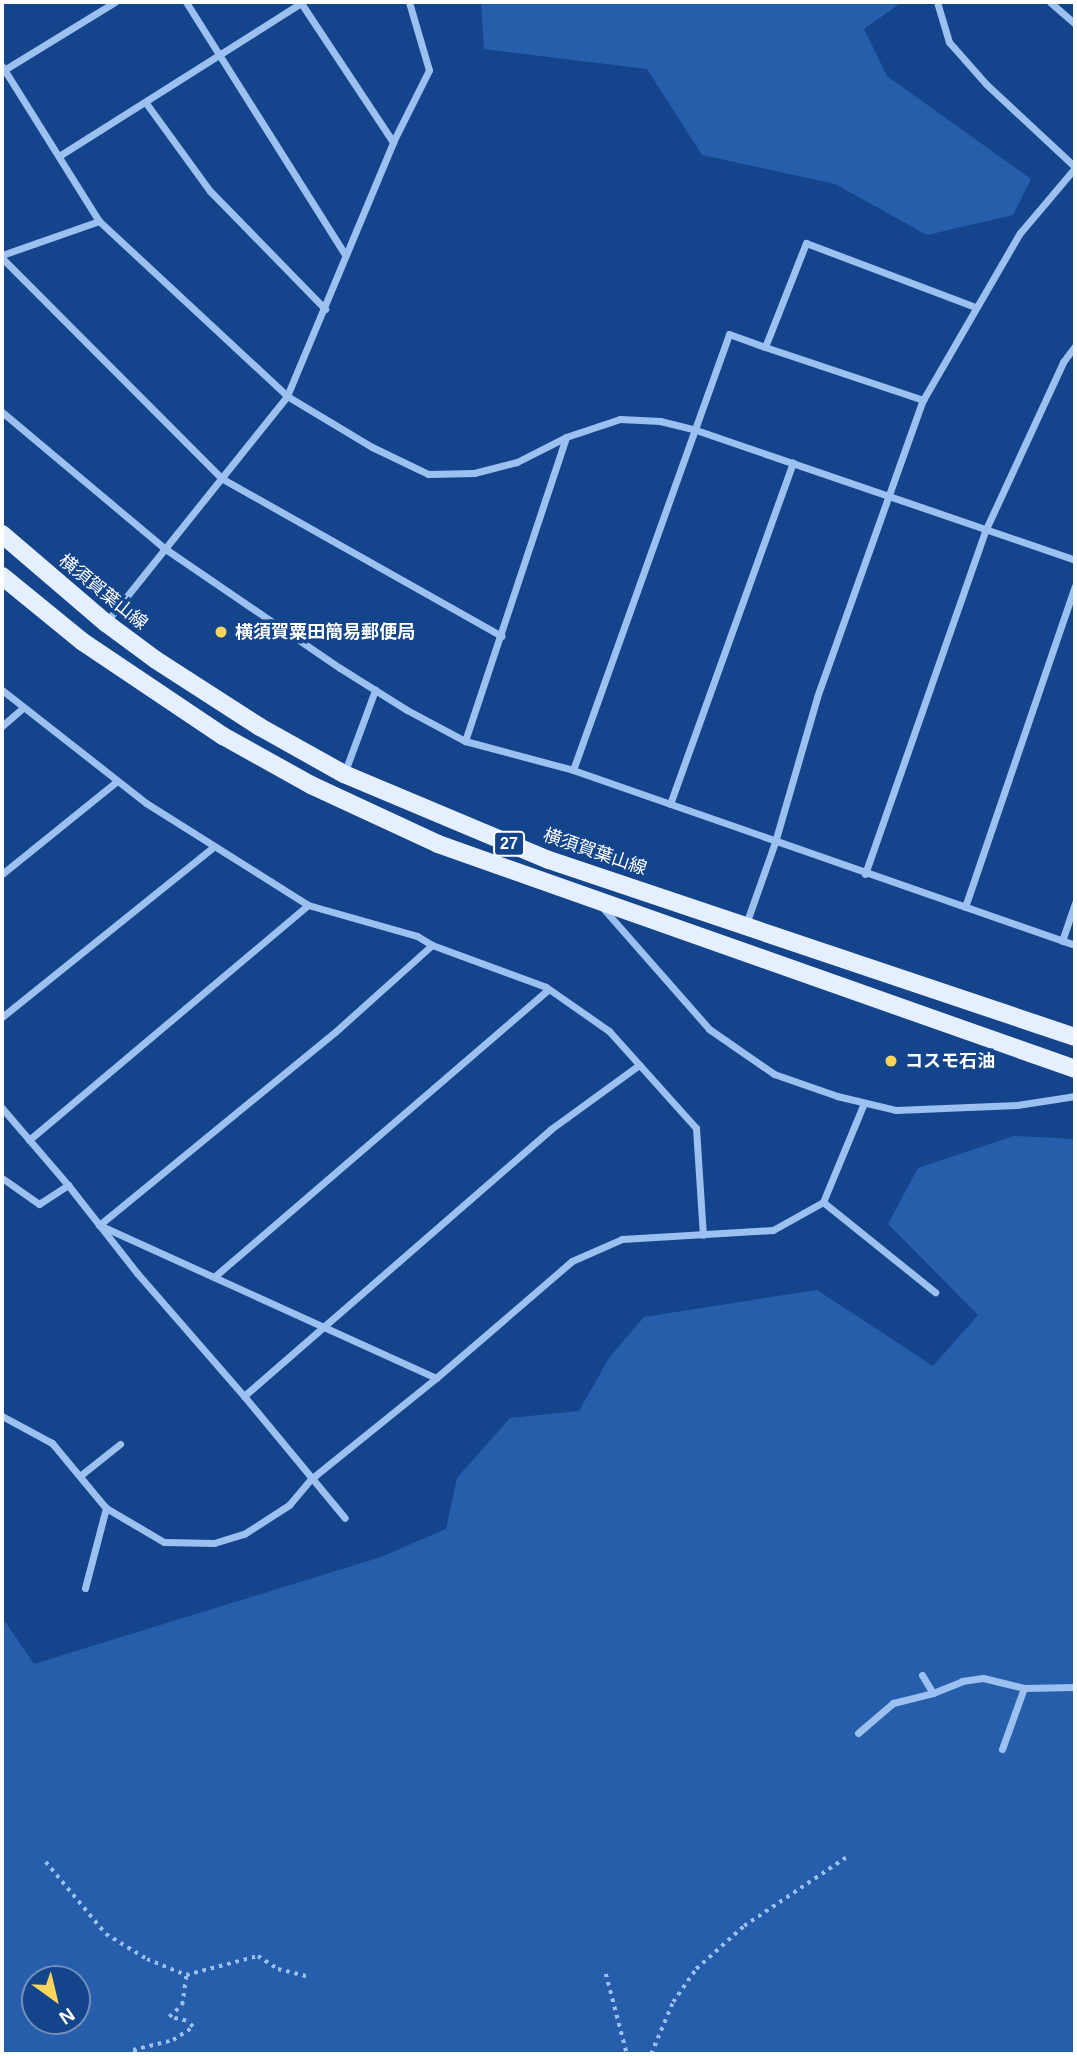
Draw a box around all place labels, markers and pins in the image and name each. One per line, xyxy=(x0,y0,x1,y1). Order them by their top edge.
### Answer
place label: 横須賀粟田簡易郵便局 xyxy=(235,621,415,643)
marker: 横須賀粟田簡易郵便局 xyxy=(213,624,229,640)
place label: コスモ石油 xyxy=(905,1050,995,1072)
marker: コスモ石油 xyxy=(883,1053,899,1069)

